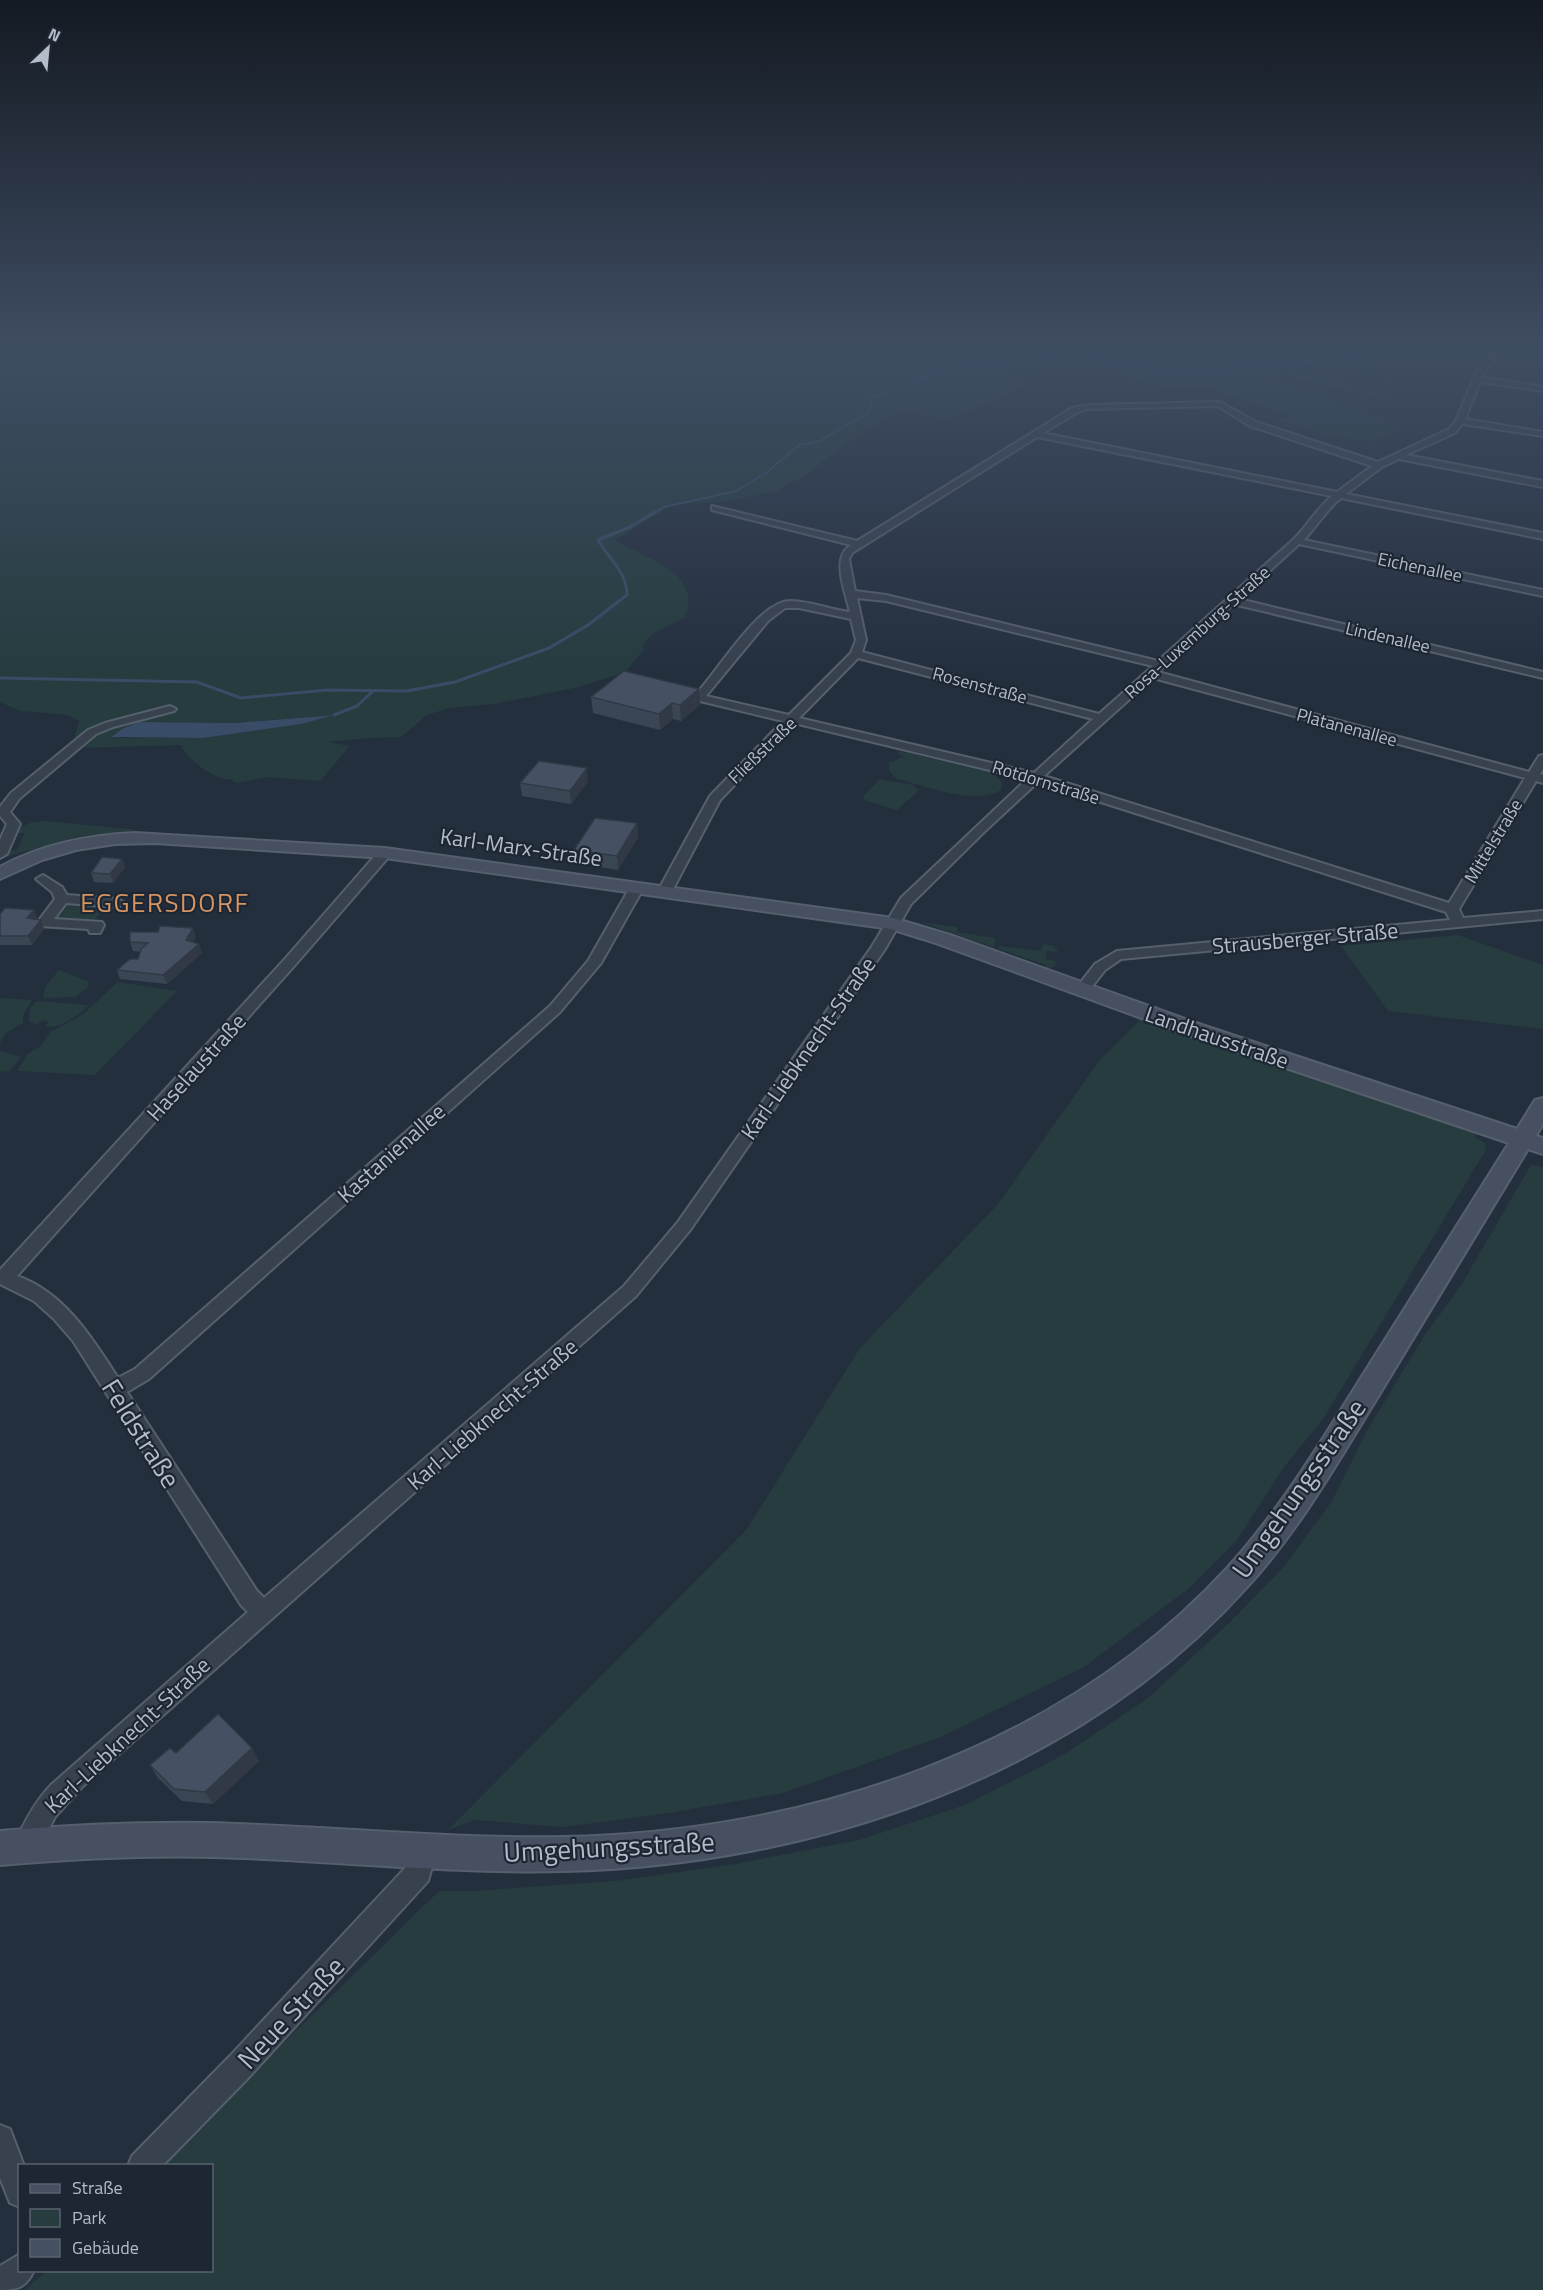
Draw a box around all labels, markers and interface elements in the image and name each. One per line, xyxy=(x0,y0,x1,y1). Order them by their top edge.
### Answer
north arrow xyxy=(18,18,78,78)
text: N xyxy=(44,21,65,48)
street label: Eichenallee xyxy=(1375,545,1465,589)
street label: Rosa-Luxemburg-Straße xyxy=(1118,559,1276,705)
street label: Lindenallee xyxy=(1343,614,1433,660)
street label: Rosenstraße xyxy=(930,659,1030,711)
street label: Platanenallee xyxy=(1294,701,1400,753)
street label: Fließstraße xyxy=(722,710,802,790)
street label: Rotdornstraße xyxy=(989,753,1103,811)
street label: Mittelstraße xyxy=(1457,794,1529,888)
street label: Karl-Marx-Straße xyxy=(438,819,604,875)
district label: EGGERSDORF xyxy=(80,883,250,922)
street label: Strausberger Straße xyxy=(1210,913,1400,963)
street label: Karl-Liebknecht-Straße xyxy=(732,949,884,1147)
street label: Landhausstraße xyxy=(1141,996,1293,1078)
street label: Haselaustraße xyxy=(138,1005,254,1129)
street label: Kastanienallee xyxy=(329,1095,453,1211)
street label: Karl-Liebknecht-Straße xyxy=(399,1330,585,1498)
street label: Feldstraße xyxy=(92,1370,192,1496)
street label: Umgehungsstraße xyxy=(1221,1390,1375,1586)
street label: Karl-Liebknecht-Straße xyxy=(36,1649,218,1821)
street label: Umgehungsstraße xyxy=(502,1820,716,1872)
street label: Neue Straße xyxy=(227,1946,353,2078)
legend xyxy=(18,2164,213,2272)
text: Straße xyxy=(72,2174,123,2201)
text: Park xyxy=(72,2204,107,2231)
text: Gebäude xyxy=(72,2234,139,2261)

